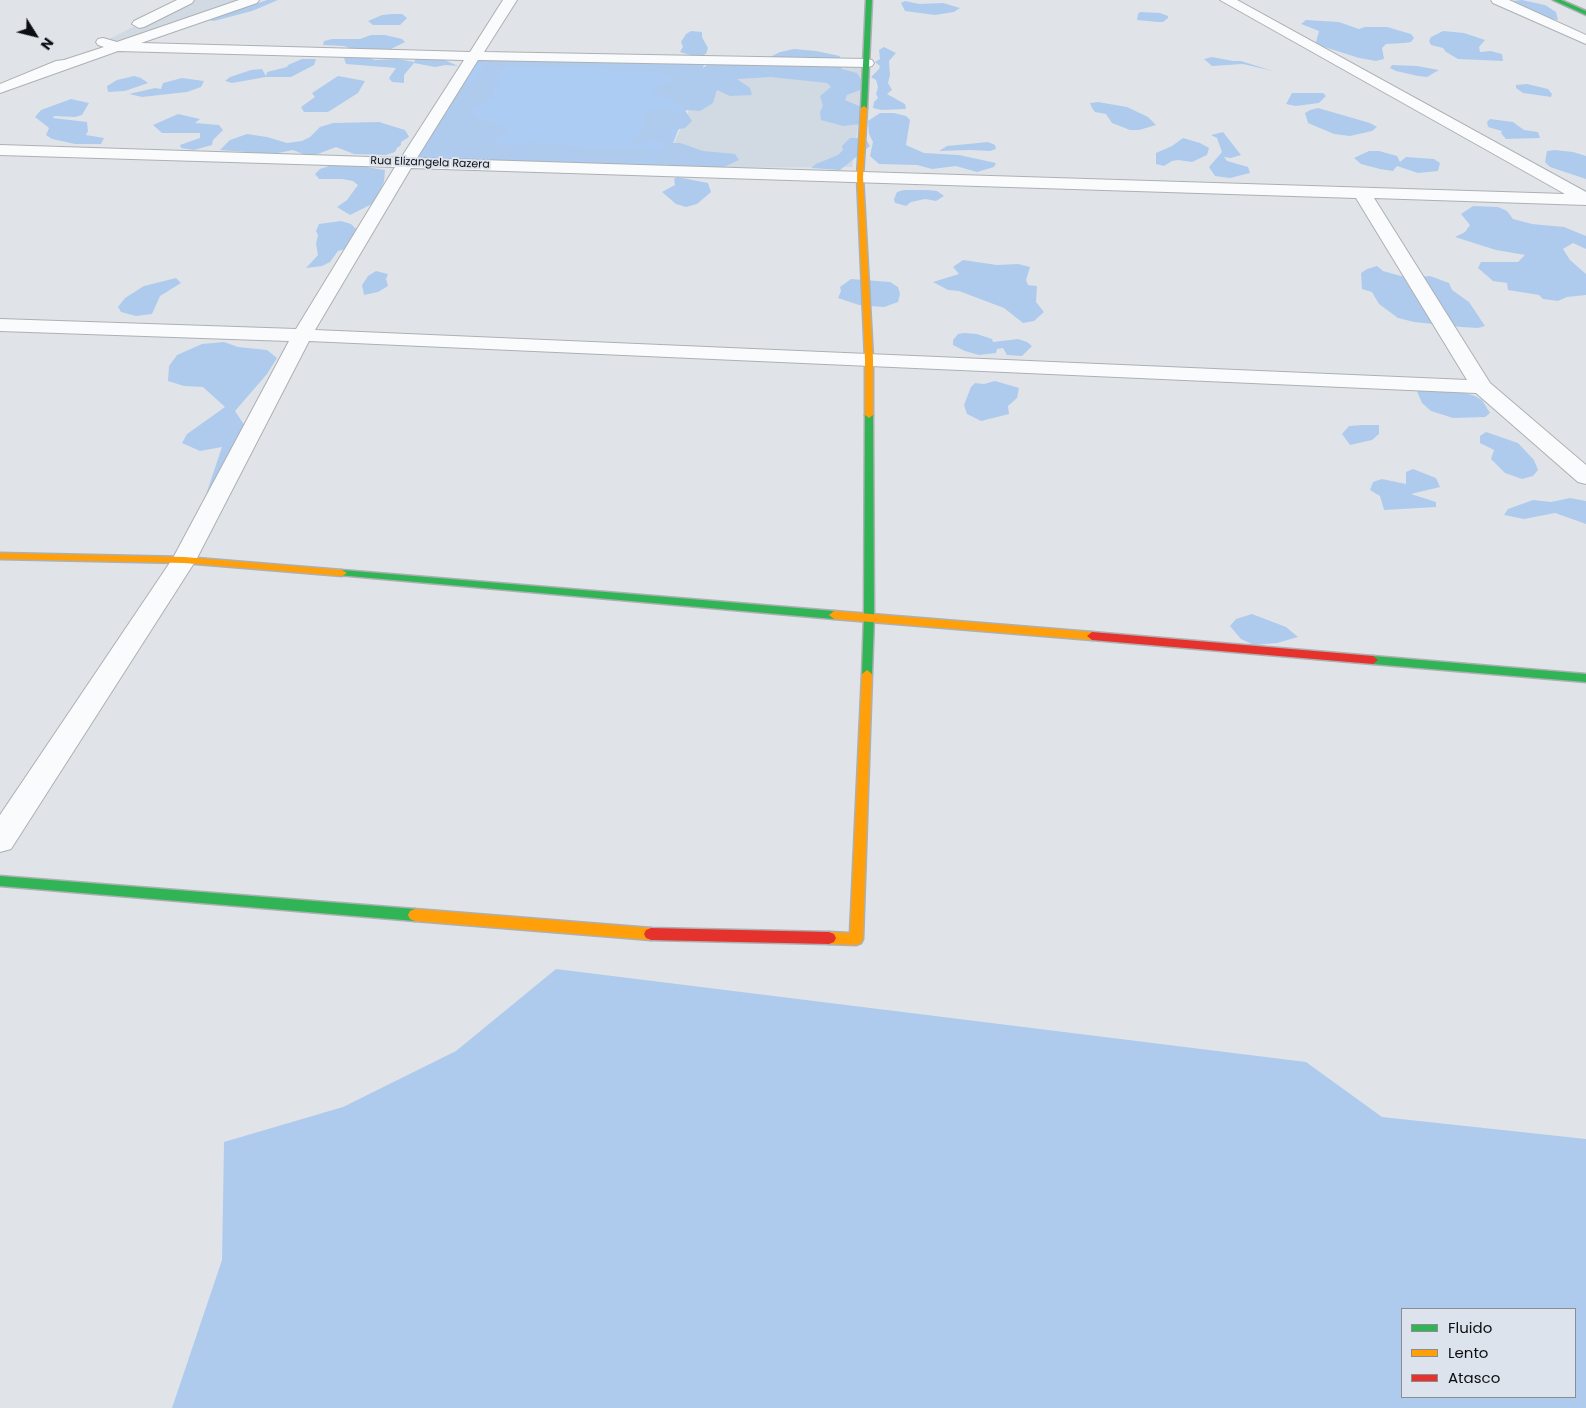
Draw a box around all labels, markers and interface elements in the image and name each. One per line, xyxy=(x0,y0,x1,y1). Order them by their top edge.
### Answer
north arrow xyxy=(10,10,60,60)
text: N xyxy=(36,34,58,54)
street label: Rua Elizangela Razera xyxy=(370,154,490,172)
legend xyxy=(1401,1308,1576,1398)
text: Fluido xyxy=(1448,1317,1492,1338)
text: Lento xyxy=(1448,1342,1488,1363)
text: Atasco xyxy=(1448,1367,1500,1388)

